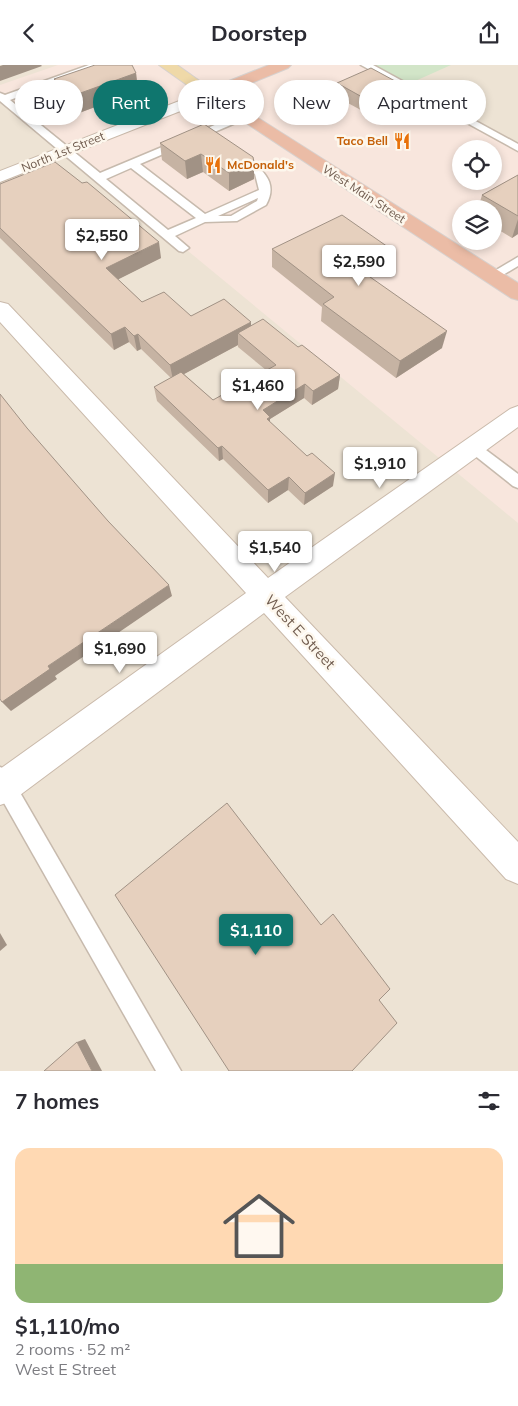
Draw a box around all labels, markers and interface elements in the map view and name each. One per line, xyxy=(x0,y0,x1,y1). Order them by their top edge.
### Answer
icon: back xyxy=(15,19,43,47)
text: Doorstep xyxy=(211,19,307,47)
icon: share xyxy=(475,19,503,47)
chip: Buy xyxy=(15,80,83,125)
chip: Rent xyxy=(93,80,168,125)
chip: Filters xyxy=(178,80,264,125)
chip: New xyxy=(274,80,349,125)
chip: Apartment xyxy=(359,80,486,125)
street label: North 1st Street xyxy=(19,128,107,175)
restaurant icon: Taco Bell xyxy=(392,131,412,151)
place label: Taco Bell xyxy=(337,133,388,148)
map controls xyxy=(452,140,502,250)
button: locate xyxy=(452,140,502,190)
restaurant icon: McDonald's xyxy=(203,155,223,175)
place label: McDonald's xyxy=(227,157,294,172)
street label: West Main Street xyxy=(320,161,409,226)
button: layers xyxy=(452,200,502,250)
pin: $2,550 xyxy=(61,219,143,261)
text: $2,550 xyxy=(76,225,128,245)
pin: $2,590 xyxy=(318,245,400,287)
text: $2,590 xyxy=(333,251,385,271)
pin: $1,460 xyxy=(217,369,299,411)
text: $1,460 xyxy=(232,375,284,395)
pin: $1,910 xyxy=(339,447,421,489)
text: $1,910 xyxy=(354,453,406,473)
pin: $1,540 xyxy=(234,531,316,573)
text: $1,540 xyxy=(249,537,301,557)
street label: West E Street xyxy=(261,591,340,673)
pin: $1,690 xyxy=(79,631,161,674)
text: $1,690 xyxy=(94,638,146,658)
pin: $1,110 xyxy=(215,913,297,956)
text: $1,110 xyxy=(230,920,282,940)
icon: filters xyxy=(475,1087,503,1115)
text: 7 homes xyxy=(15,1088,99,1114)
icon: home xyxy=(214,1181,304,1271)
text: $1,110/mo xyxy=(15,1313,120,1339)
text: 2 rooms · 52 m² xyxy=(15,1339,130,1359)
text: West E Street xyxy=(15,1359,116,1379)

